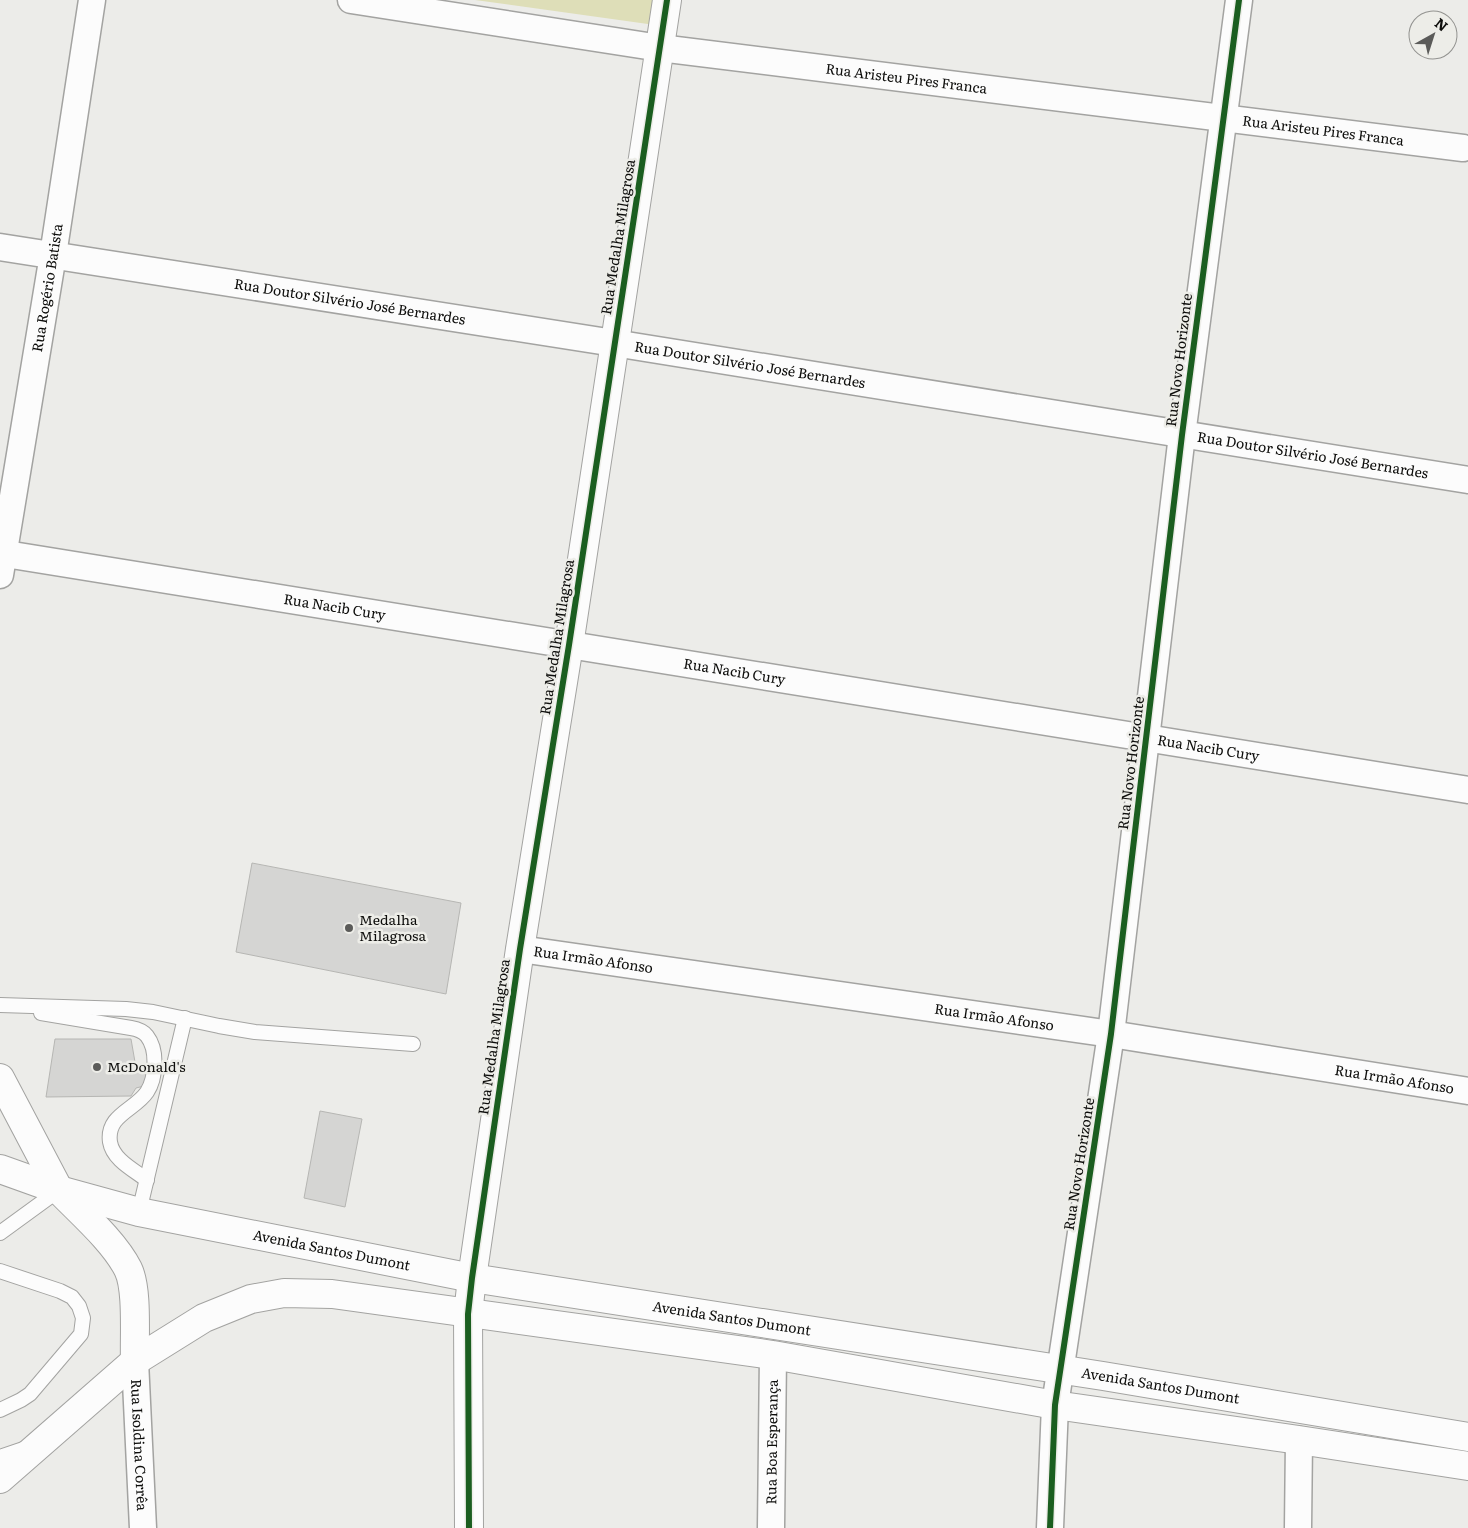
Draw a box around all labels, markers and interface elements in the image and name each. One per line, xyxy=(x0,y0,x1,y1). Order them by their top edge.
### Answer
north arrow xyxy=(1408,10,1458,60)
text: N xyxy=(1431,13,1453,36)
street label: Rua Aristeu Pires Franca xyxy=(825,58,989,98)
street label: Rua Aristeu Pires Franca xyxy=(1241,110,1406,150)
street label: Rua Medalha Milagrosa xyxy=(595,157,639,316)
street label: Rua Rogério Batista xyxy=(26,222,67,353)
street label: Rua Doutor Silvério José Bernardes xyxy=(233,273,467,329)
street label: Rua Novo Horizonte xyxy=(1160,292,1196,428)
street label: Rua Doutor Silvério José Bernardes xyxy=(633,335,867,392)
street label: Rua Doutor Silvério José Bernardes xyxy=(1196,426,1430,482)
street label: Rua Medalha Milagrosa xyxy=(534,557,578,716)
street label: Rua Nacib Cury xyxy=(282,588,388,624)
street label: Rua Nacib Cury xyxy=(682,653,788,689)
street label: Rua Novo Horizonte xyxy=(1112,695,1148,831)
street label: Rua Nacib Cury xyxy=(1156,729,1262,765)
place label: Medalha Milagrosa xyxy=(359,909,426,945)
marker: Medalha Milagrosa xyxy=(343,922,355,934)
street label: Rua Irmão Afonso xyxy=(532,940,654,977)
street label: Rua Medalha Milagrosa xyxy=(472,957,514,1116)
street label: Rua Irmão Afonso xyxy=(933,998,1055,1035)
place label: McDonald's xyxy=(107,1056,186,1076)
street label: Rua Irmão Afonso xyxy=(1333,1059,1456,1098)
marker: McDonald's xyxy=(91,1061,103,1073)
street label: Rua Novo Horizonte xyxy=(1058,1096,1098,1232)
street label: Avenida Santos Dumont xyxy=(251,1224,413,1275)
street label: Avenida Santos Dumont xyxy=(651,1295,813,1340)
street label: Avenida Santos Dumont xyxy=(1080,1362,1242,1408)
street label: Rua Isoldina Corrêa xyxy=(127,1378,153,1512)
street label: Rua Boa Esperança xyxy=(760,1379,782,1505)

